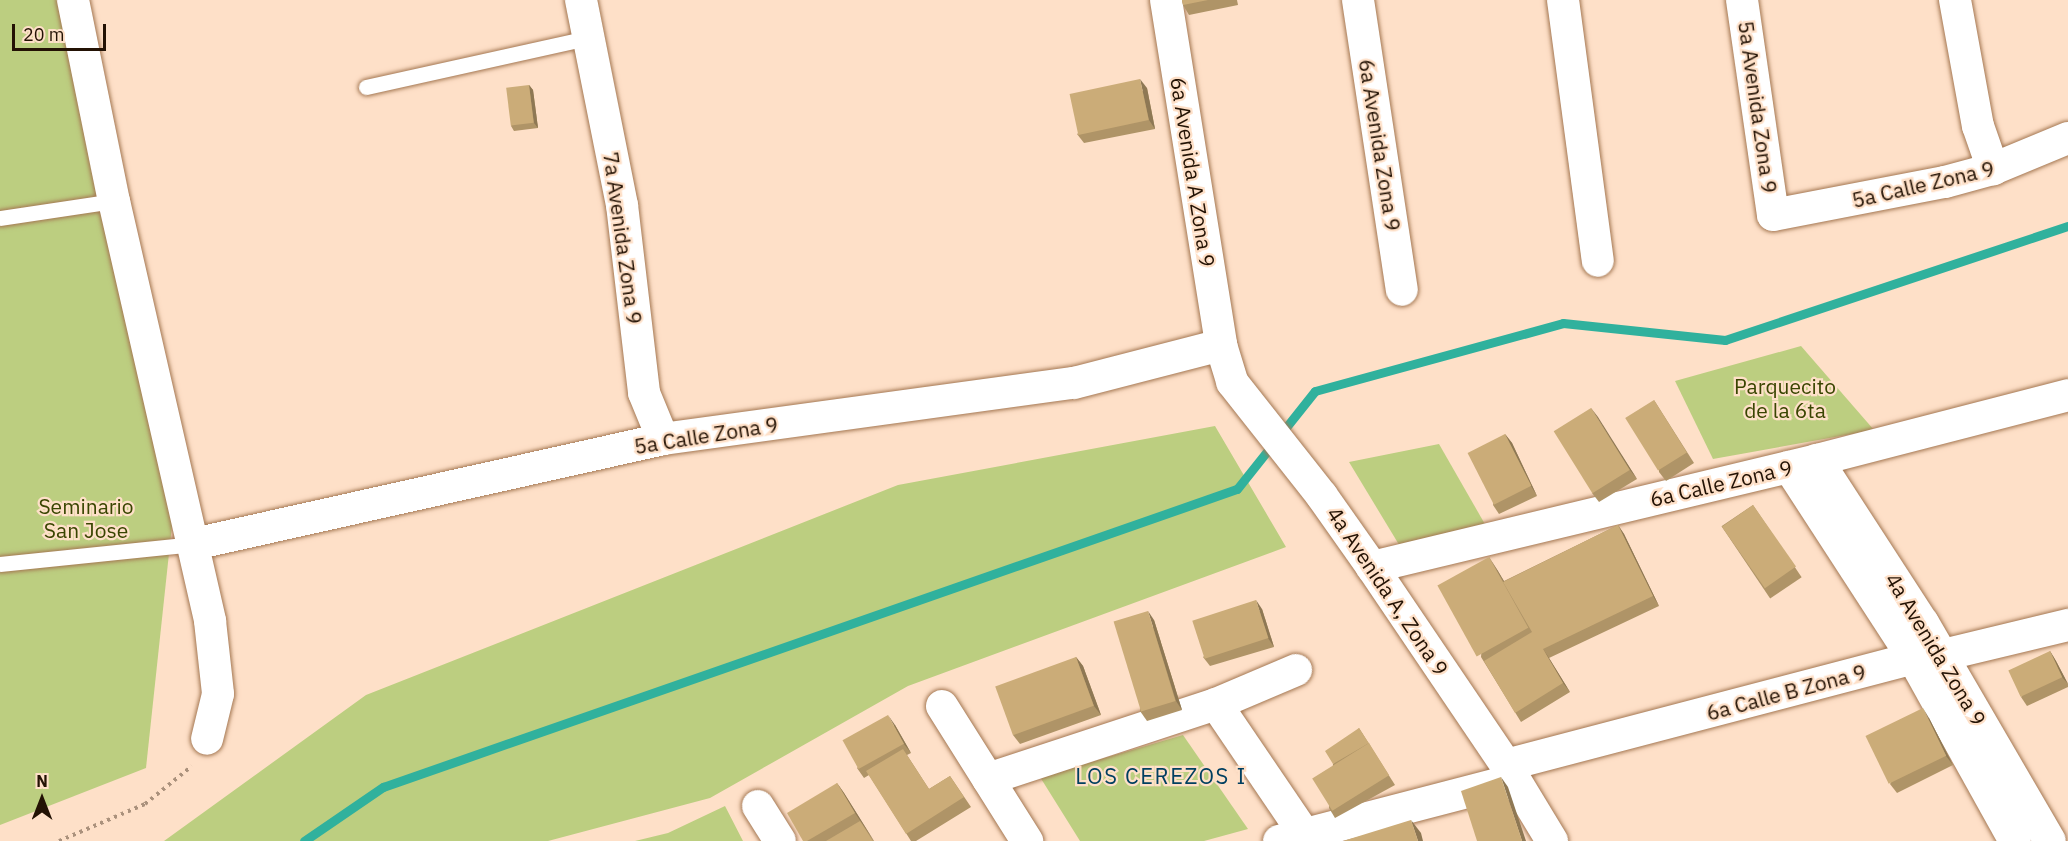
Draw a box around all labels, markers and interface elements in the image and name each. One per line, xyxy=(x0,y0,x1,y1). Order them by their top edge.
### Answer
scale bar xyxy=(15,12,110,50)
street label: 5a Avenida Zona 9 xyxy=(1733,19,1783,195)
text: 20 m xyxy=(23,23,65,46)
street label: 6a Avenida Zona 9 xyxy=(1354,57,1406,233)
street label: 6a Avenida A Zona 9 xyxy=(1166,75,1220,269)
street label: 7a Avenida Zona 9 xyxy=(598,150,648,326)
street label: 5a Calle Zona 9 xyxy=(1849,155,1997,213)
park label: Parquecito de la 6ta xyxy=(1734,373,1836,423)
street label: 5a Calle Zona 9 xyxy=(632,411,780,459)
street label: 6a Calle Zona 9 xyxy=(1647,454,1795,512)
park label: Seminario San Jose xyxy=(38,493,134,543)
street label: 4a Avenida A, Zona 9 xyxy=(1322,502,1454,680)
street label: 4a Avenida Zona 9 xyxy=(1881,568,1991,730)
street label: 6a Calle B Zona 9 xyxy=(1704,659,1868,725)
district label: LOS CEREZOS I xyxy=(1075,763,1247,789)
north arrow xyxy=(12,769,72,829)
text: N xyxy=(36,771,48,791)

